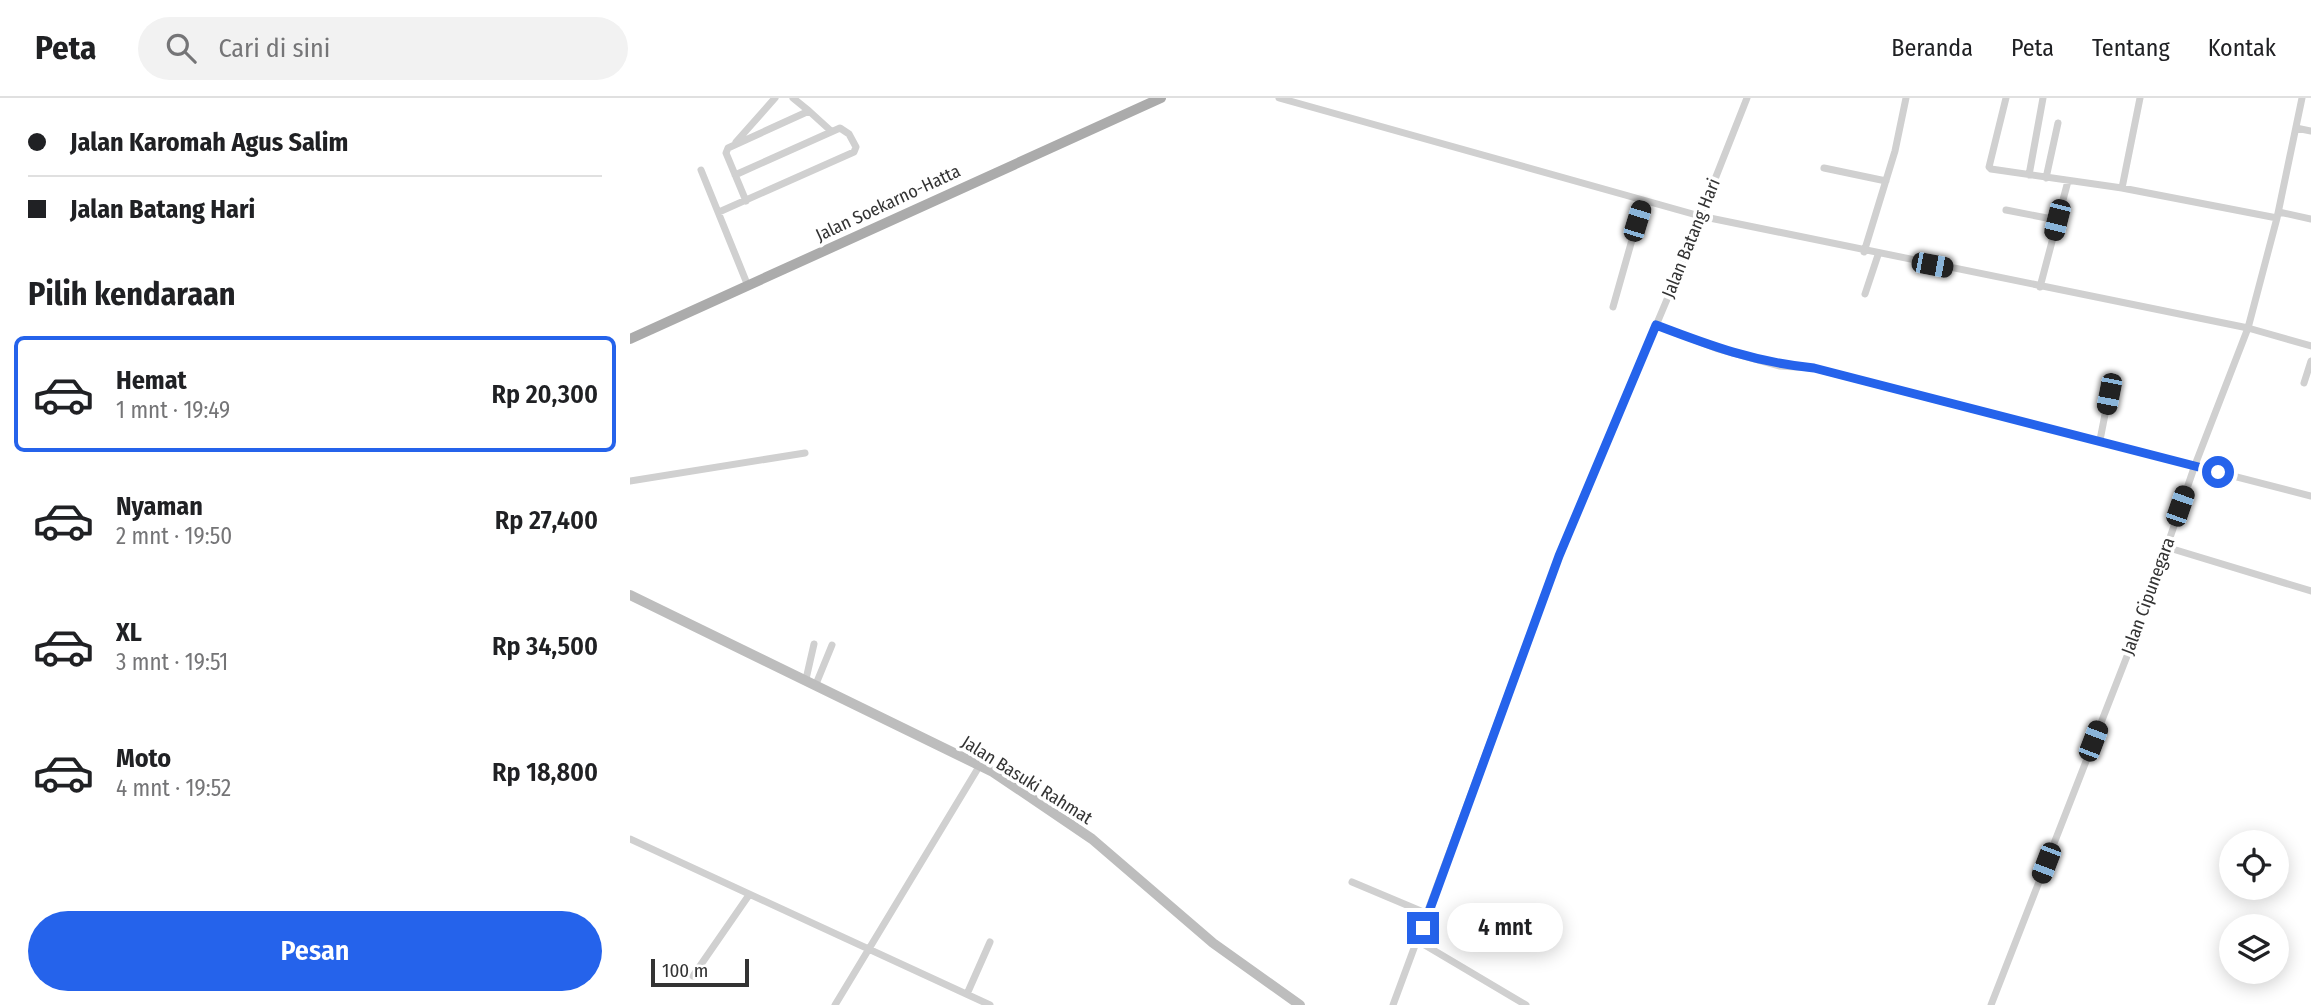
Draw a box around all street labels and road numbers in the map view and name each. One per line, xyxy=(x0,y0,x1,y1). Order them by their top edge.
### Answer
street label: Jalan Soekarno-Hatta xyxy=(812,160,964,246)
street label: Jalan Batang Hari xyxy=(1657,175,1725,301)
street label: Jalan Cipunegara xyxy=(2117,534,2179,658)
street label: Jalan Basuki Rahmat xyxy=(958,731,1097,829)

